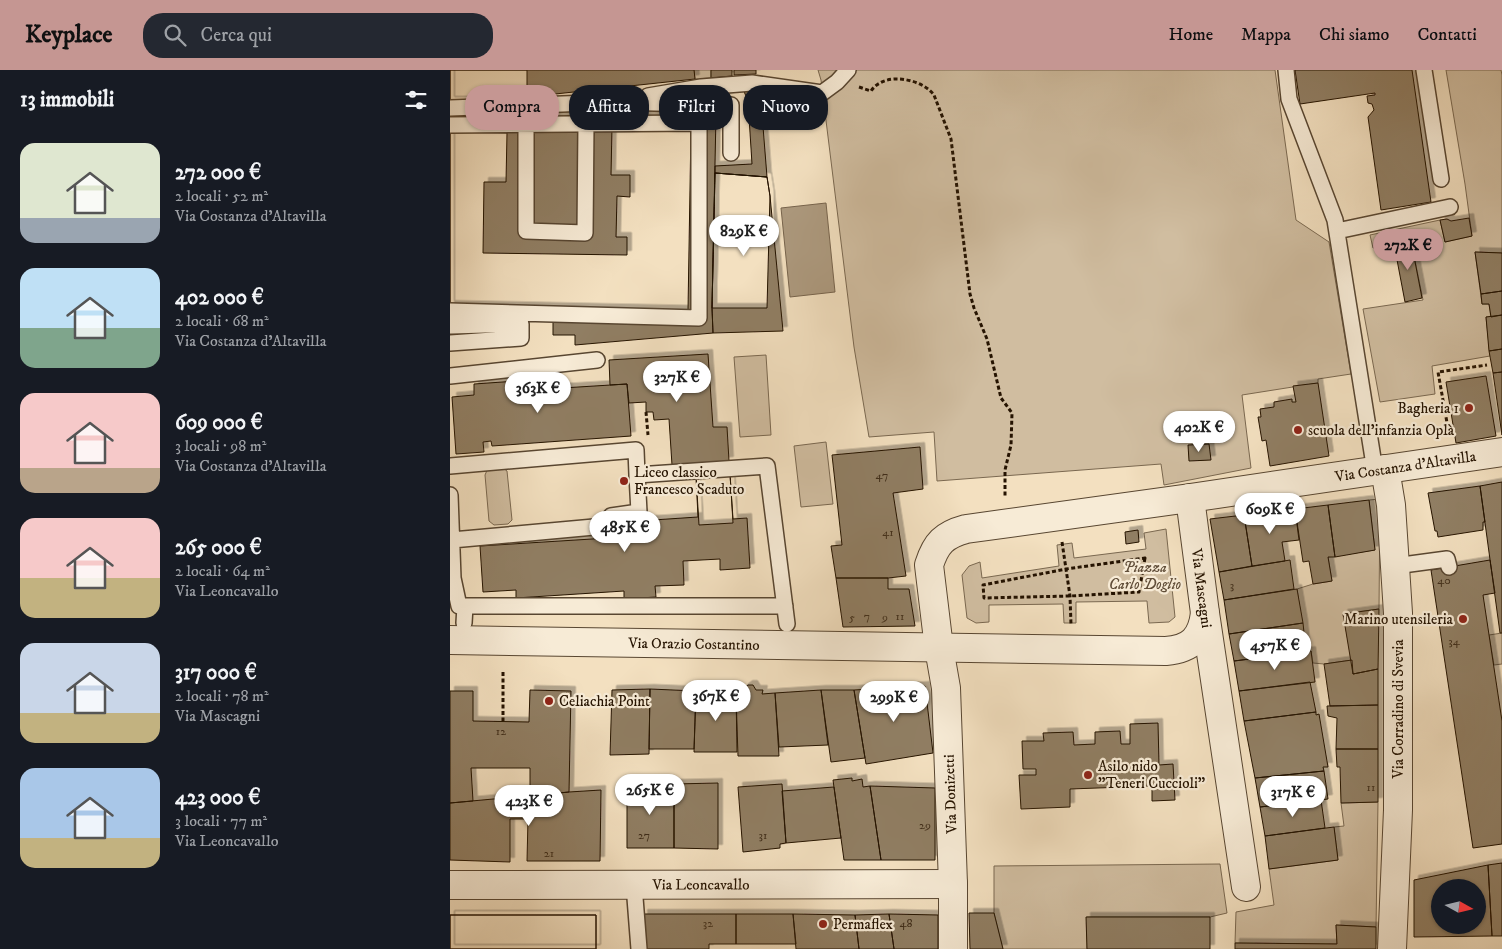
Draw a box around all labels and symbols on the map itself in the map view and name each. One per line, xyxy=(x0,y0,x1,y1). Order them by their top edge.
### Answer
pin: 829K € xyxy=(703,214,785,257)
pin: 272K € xyxy=(1367,228,1449,271)
pin: 327K € xyxy=(636,360,718,403)
pin: 363K € xyxy=(497,372,579,414)
place label: Bagheria 1 xyxy=(1397,399,1459,418)
marker: Bagheria 1 xyxy=(1463,402,1475,414)
pin: 402K € xyxy=(1158,410,1240,453)
place label: scuola dell'infanzia Oplà xyxy=(1308,421,1455,440)
marker: scuola dell'infanzia Oplà xyxy=(1292,424,1304,436)
street label: Via Costanza d'Altavilla xyxy=(1333,447,1478,487)
place label: Liceo classico Francesco Scaduto xyxy=(634,463,744,499)
house number: 47 xyxy=(876,468,888,483)
marker: Liceo classico Francesco Scaduto xyxy=(618,475,630,487)
pin: 609K € xyxy=(1229,492,1311,535)
pin: 485K € xyxy=(584,510,666,553)
house number: 41 xyxy=(882,525,894,540)
street label: Via Mascagni xyxy=(1187,546,1216,629)
park label: Piazza Carlo Doglio xyxy=(1109,558,1182,594)
house number: 40 xyxy=(1437,573,1451,588)
house number: 3 xyxy=(1230,578,1234,593)
house number: 7 xyxy=(864,609,870,624)
house number: 11 xyxy=(896,609,904,624)
house number: 5 xyxy=(849,610,855,625)
house number: 9 xyxy=(881,610,888,625)
place label: Marino utensileria xyxy=(1344,610,1454,629)
marker: Marino utensileria xyxy=(1457,613,1469,625)
pin: 457K € xyxy=(1234,628,1316,671)
street label: Via Orazio Costantino xyxy=(627,634,760,655)
house number: 34 xyxy=(1448,634,1461,649)
street label: Via Corradino di Svevia xyxy=(1389,639,1408,780)
pin: 367K € xyxy=(675,680,757,722)
pin: 299K € xyxy=(853,680,935,723)
place label: Celiachia Point xyxy=(559,692,650,711)
marker: Celiachia Point xyxy=(543,695,555,707)
house number: 12 xyxy=(496,724,506,739)
street label: Via Donizetti xyxy=(940,754,961,835)
place label: Asilo nido "Teneri Cuccioli" xyxy=(1098,757,1205,793)
marker: Asilo nido "Teneri Cuccioli" xyxy=(1082,769,1094,781)
pin: 265K € xyxy=(609,774,691,816)
pin: 317K € xyxy=(1252,776,1334,818)
house number: 11 xyxy=(1367,780,1375,795)
pin: 423K € xyxy=(488,784,570,827)
house number: 29 xyxy=(919,818,931,833)
house number: 27 xyxy=(638,828,650,843)
house number: 31 xyxy=(759,828,767,843)
house number: 21 xyxy=(544,846,554,861)
street label: Via Leoncavallo xyxy=(651,875,750,895)
north arrow xyxy=(1431,879,1486,934)
place label: Permaflex xyxy=(833,915,894,934)
house number: 32 xyxy=(703,916,713,931)
house number: 48 xyxy=(900,916,912,931)
marker: Permaflex xyxy=(817,918,829,930)

